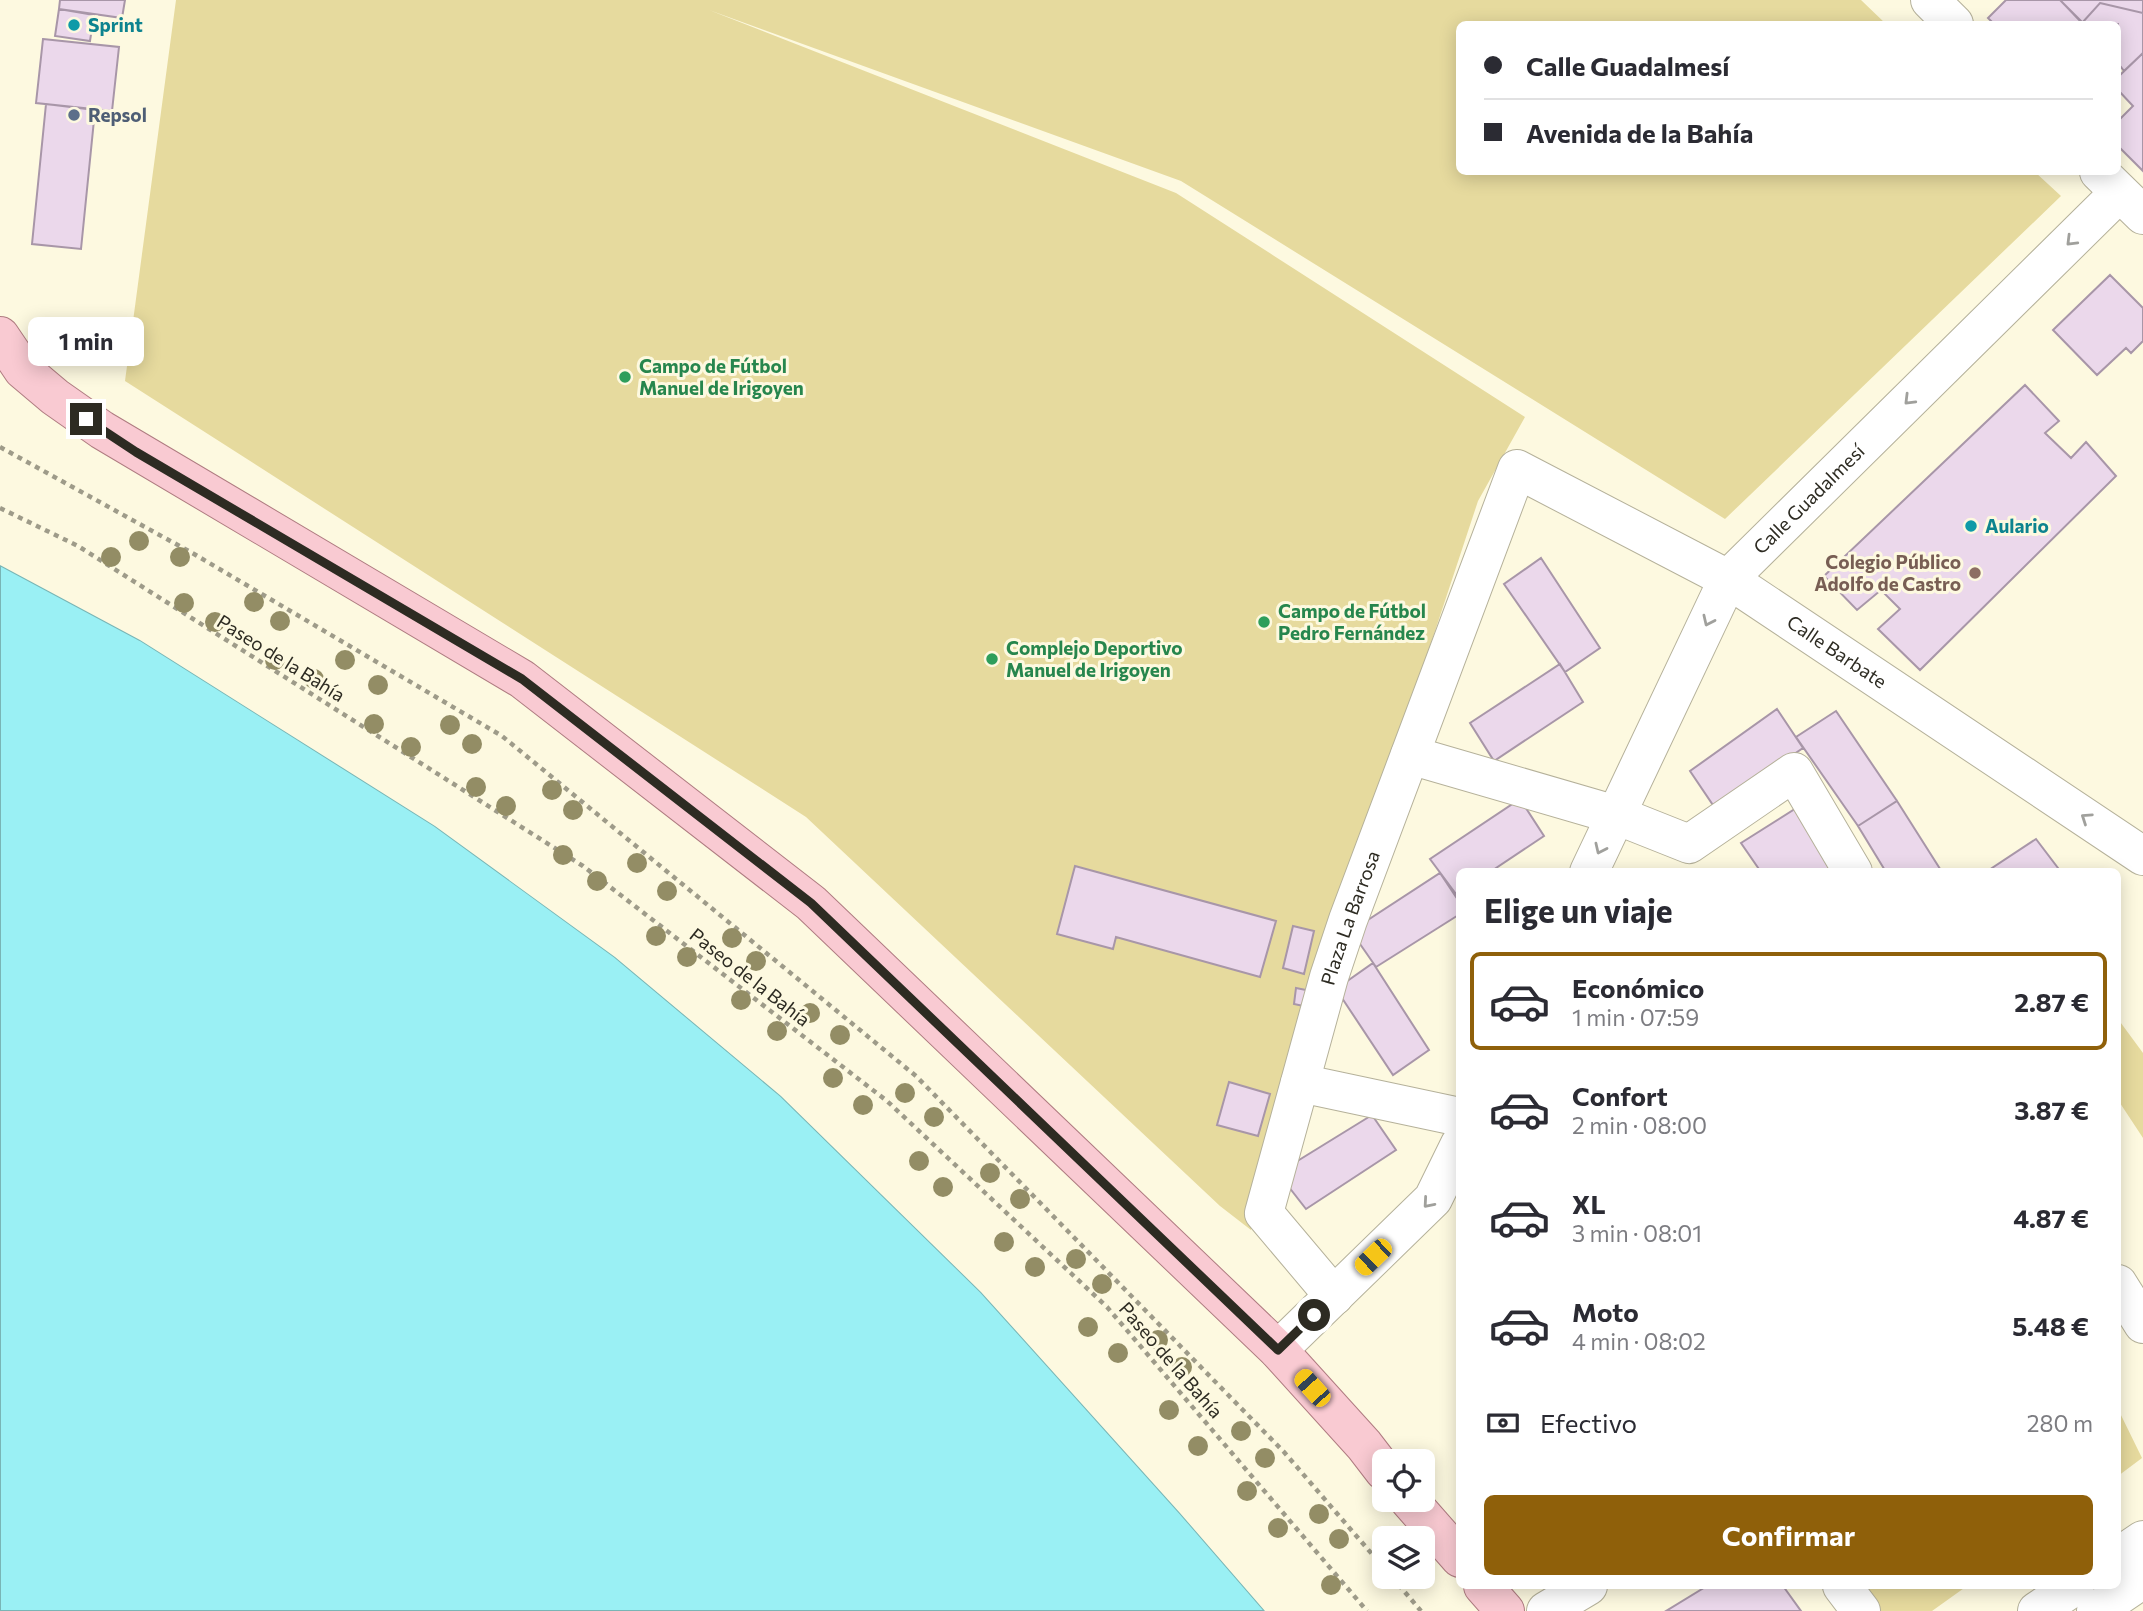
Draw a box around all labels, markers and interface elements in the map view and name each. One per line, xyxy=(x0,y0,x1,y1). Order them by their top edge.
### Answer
place label: Sprint xyxy=(88,13,143,36)
marker: Sprint xyxy=(66,17,82,33)
text: Calle Guadalmesí xyxy=(1526,50,1730,81)
place label: Repsol xyxy=(88,103,147,126)
marker: Repsol xyxy=(66,107,82,123)
text: Avenida de la Bahía xyxy=(1526,117,1753,148)
one-way arrow xyxy=(2066,232,2079,245)
callout: 1 min xyxy=(28,318,144,366)
text: 1 min xyxy=(59,327,113,355)
place label: Campo de Fútbol Manuel de Irigoyen xyxy=(639,354,804,399)
marker: Campo de Fútbol Manuel de Irigoyen xyxy=(617,369,633,385)
one-way arrow xyxy=(1904,392,1917,405)
route end xyxy=(70,403,102,435)
street label: Calle Guadalmesí xyxy=(1748,438,1870,558)
place label: Aulario xyxy=(1985,514,2049,537)
marker: Aulario xyxy=(1963,518,1979,534)
place label: Colegio Público Adolfo de Castro xyxy=(1814,550,1961,595)
marker: Colegio Público Adolfo de Castro xyxy=(1967,565,1983,581)
place label: Campo de Fútbol Pedro Fernández xyxy=(1278,599,1426,644)
street label: Paseo de la Bahía xyxy=(213,609,349,706)
street label: Calle Barbate xyxy=(1783,610,1891,693)
marker: Campo de Fútbol Pedro Fernández xyxy=(1256,614,1272,630)
one-way arrow xyxy=(1702,614,1716,626)
place label: Complejo Deportivo Manuel de Irigoyen xyxy=(1006,636,1183,681)
marker: Complejo Deportivo Manuel de Irigoyen xyxy=(984,651,1000,667)
one-way arrow xyxy=(2081,814,2094,826)
one-way arrow xyxy=(1594,842,1608,854)
street label: Plaza La Barrosa xyxy=(1315,847,1384,988)
text: Elige un viaje xyxy=(1484,890,1673,930)
street label: Paseo de la Bahía xyxy=(686,922,815,1031)
icon: car xyxy=(1488,970,1551,1033)
text: Económico xyxy=(1572,972,1704,1003)
text: 2.87 € xyxy=(2014,986,2089,1017)
text: 1 min · 07:59 xyxy=(1572,1003,1699,1031)
icon: car xyxy=(1488,1078,1551,1141)
text: Confort xyxy=(1572,1080,1668,1111)
text: 3.87 € xyxy=(2014,1094,2089,1125)
text: 2 min · 08:00 xyxy=(1572,1111,1707,1139)
icon: car xyxy=(1488,1186,1551,1249)
text: XL xyxy=(1572,1188,1606,1219)
one-way arrow xyxy=(1423,1195,1436,1208)
text: 4.87 € xyxy=(2013,1202,2089,1233)
text: 3 min · 08:01 xyxy=(1572,1219,1702,1247)
car xyxy=(1351,1235,1396,1279)
icon: car xyxy=(1488,1294,1551,1357)
text: Moto xyxy=(1572,1296,1639,1327)
street label: Paseo de la Bahía xyxy=(1115,1297,1228,1422)
route start xyxy=(1298,1299,1330,1331)
text: 5.48 € xyxy=(2012,1310,2089,1341)
text: 4 min · 08:02 xyxy=(1572,1327,1706,1355)
car xyxy=(1291,1365,1334,1411)
icon: cash xyxy=(1484,1404,1522,1442)
text: Efectivo xyxy=(1540,1407,1637,1438)
text: 280 m xyxy=(2027,1409,2093,1437)
map controls xyxy=(1372,1449,1435,1589)
button: locate xyxy=(1372,1449,1435,1512)
button: Confirmar xyxy=(1484,1495,2093,1575)
button: layers xyxy=(1372,1526,1435,1589)

